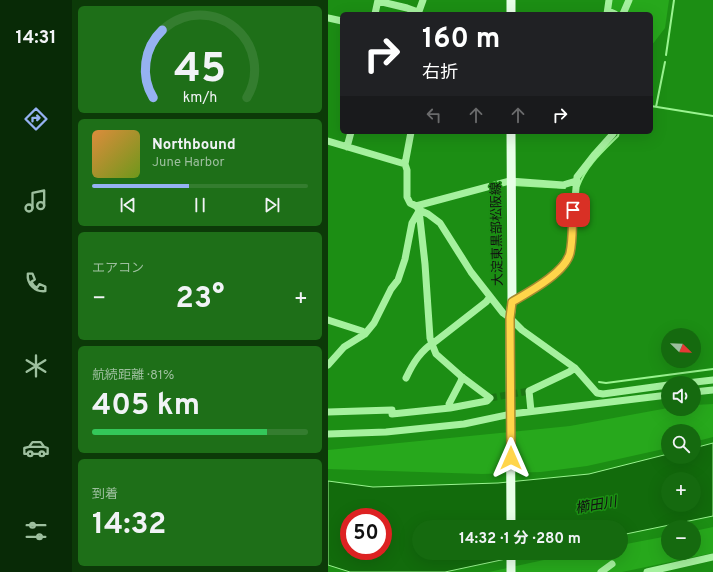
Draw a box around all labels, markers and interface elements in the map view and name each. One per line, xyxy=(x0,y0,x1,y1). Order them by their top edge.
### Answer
text: 160 m xyxy=(422,22,500,58)
text: 14:31 xyxy=(15,27,57,50)
icon: right xyxy=(356,28,408,80)
text: 45 xyxy=(174,43,226,96)
text: 右折 xyxy=(422,62,458,85)
text: km/h xyxy=(183,88,217,106)
icon: left xyxy=(423,104,445,126)
icon: ahead xyxy=(465,104,487,126)
icon: ahead xyxy=(507,104,529,126)
icon: right xyxy=(549,104,571,126)
icon: directions xyxy=(22,105,50,133)
text: Northbound xyxy=(152,136,236,155)
text: June Harbor xyxy=(152,155,225,171)
street label: 大淀東黒部松阪線 xyxy=(488,182,507,286)
icon: music xyxy=(22,187,50,215)
pin xyxy=(556,193,590,227)
icon: previous xyxy=(117,194,139,216)
icon: pause xyxy=(189,194,211,216)
icon: next xyxy=(261,194,283,216)
icon: arrive xyxy=(562,199,584,221)
text: エアコン xyxy=(92,261,144,277)
icon: phone xyxy=(22,269,50,297)
text: 23° xyxy=(176,281,224,318)
text: − xyxy=(92,286,106,313)
text: + xyxy=(294,286,308,313)
north arrow xyxy=(661,328,701,368)
map controls xyxy=(661,328,701,560)
icon: climate xyxy=(22,352,50,380)
text: 航続距離 · 81% xyxy=(92,368,174,384)
button: sound xyxy=(661,376,701,416)
text: 405 km xyxy=(92,388,200,425)
button: search xyxy=(661,424,701,464)
icon: car xyxy=(22,434,50,462)
position arrow xyxy=(490,437,532,479)
button: + xyxy=(661,472,701,512)
text: 到着 xyxy=(92,487,118,503)
water label: 櫛田川 xyxy=(574,494,620,518)
text: 14:32 xyxy=(92,507,166,544)
speed limit sign: 50 xyxy=(340,508,392,560)
icon: filters xyxy=(22,517,50,545)
button: − xyxy=(661,520,701,560)
text: 14:32 · 1 分 · 280 m xyxy=(459,530,581,549)

